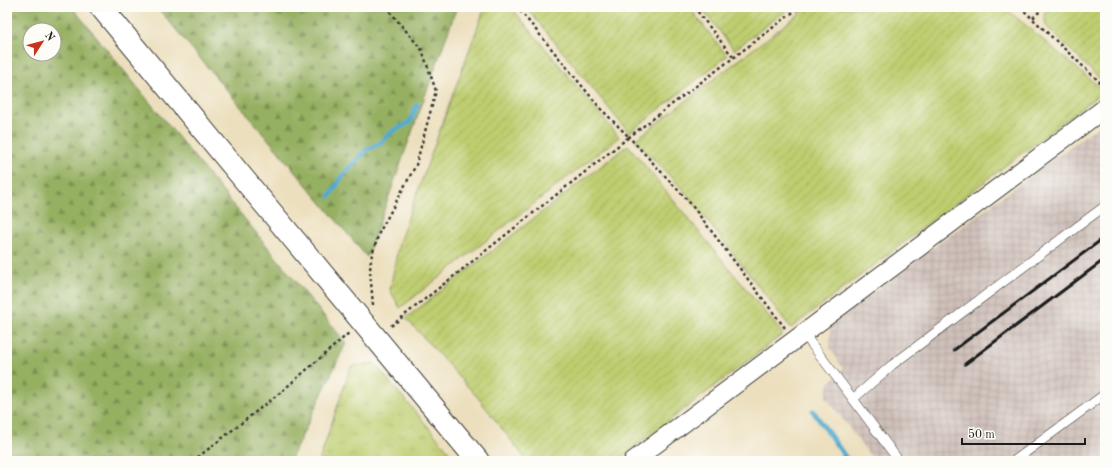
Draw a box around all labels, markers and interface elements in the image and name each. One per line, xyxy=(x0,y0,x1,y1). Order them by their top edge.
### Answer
north arrow xyxy=(22,22,62,62)
text: N xyxy=(42,30,56,44)
scale bar xyxy=(962,420,1085,446)
text: 50 m xyxy=(968,428,995,441)

